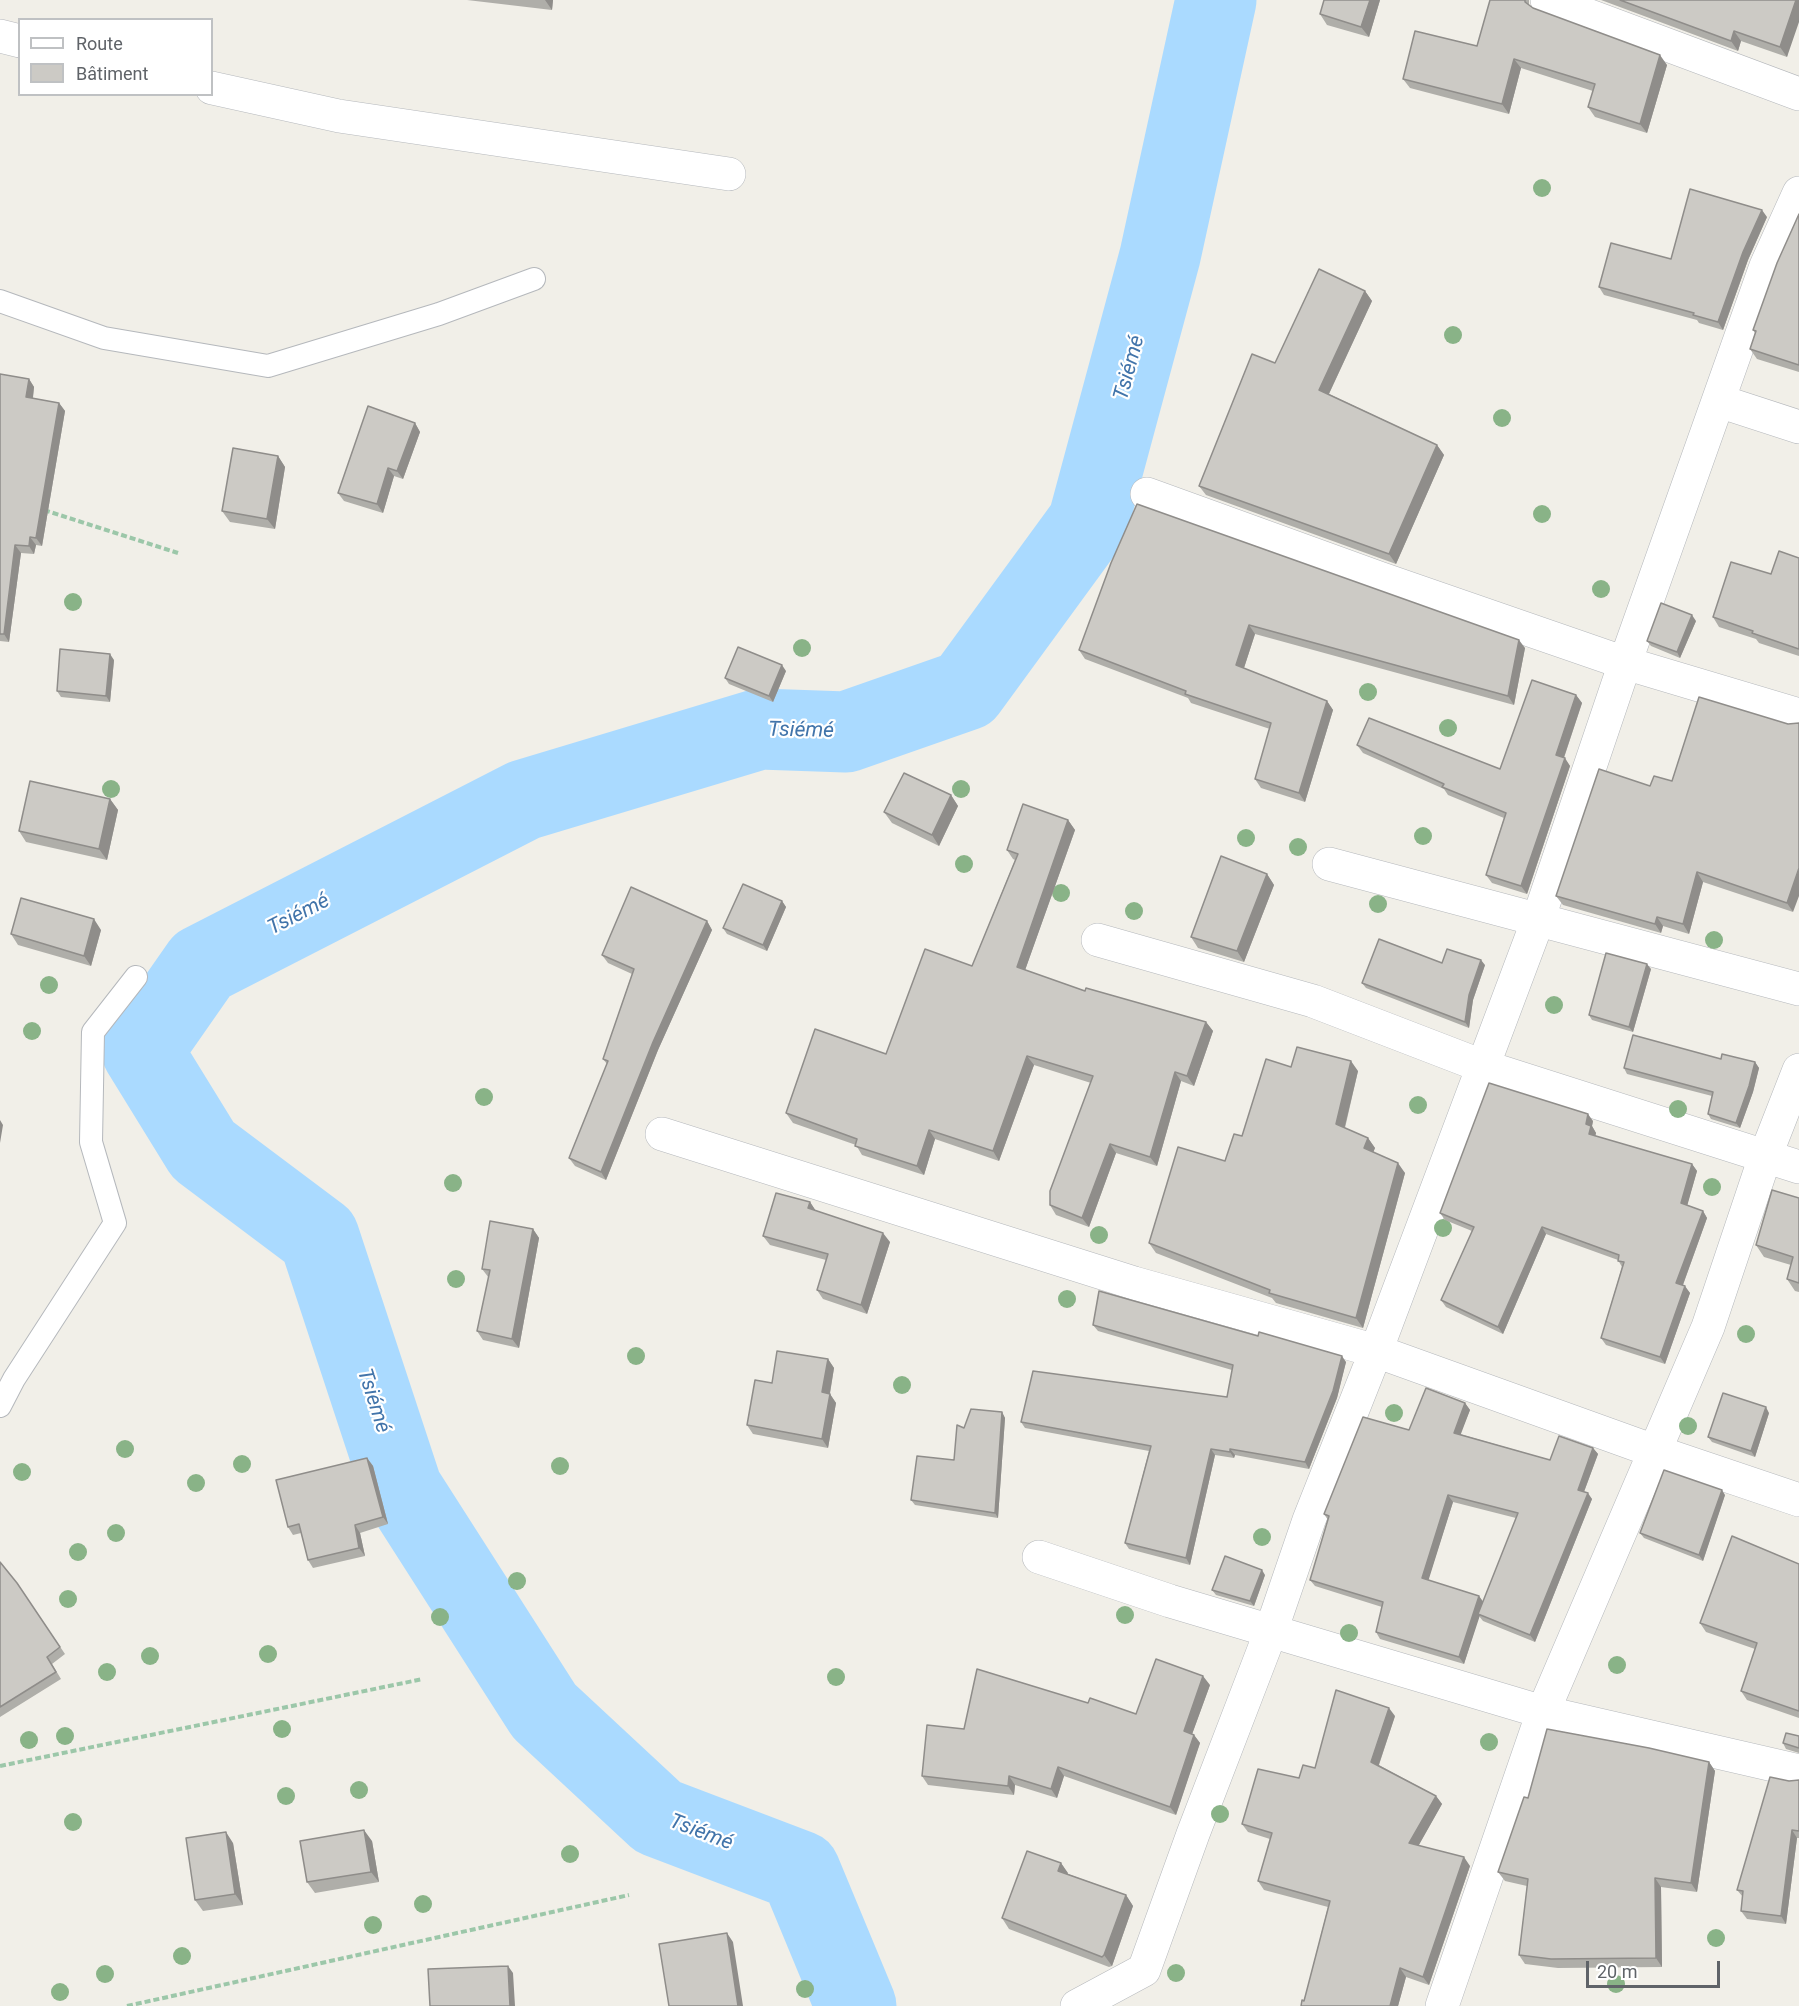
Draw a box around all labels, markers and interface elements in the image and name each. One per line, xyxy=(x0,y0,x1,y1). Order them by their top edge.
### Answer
legend xyxy=(18,18,213,96)
text: Route xyxy=(76,33,123,54)
text: Bâtiment xyxy=(76,63,148,84)
water label: Tsiémé xyxy=(1109,333,1151,403)
water label: Tsiémé xyxy=(768,718,834,744)
water label: Tsiémé xyxy=(264,889,334,941)
water label: Tsiémé xyxy=(351,1366,395,1436)
water label: Tsiémé xyxy=(666,1809,736,1857)
scale bar xyxy=(1589,1949,1722,1987)
text: 20 m xyxy=(1597,1961,1637,1982)

